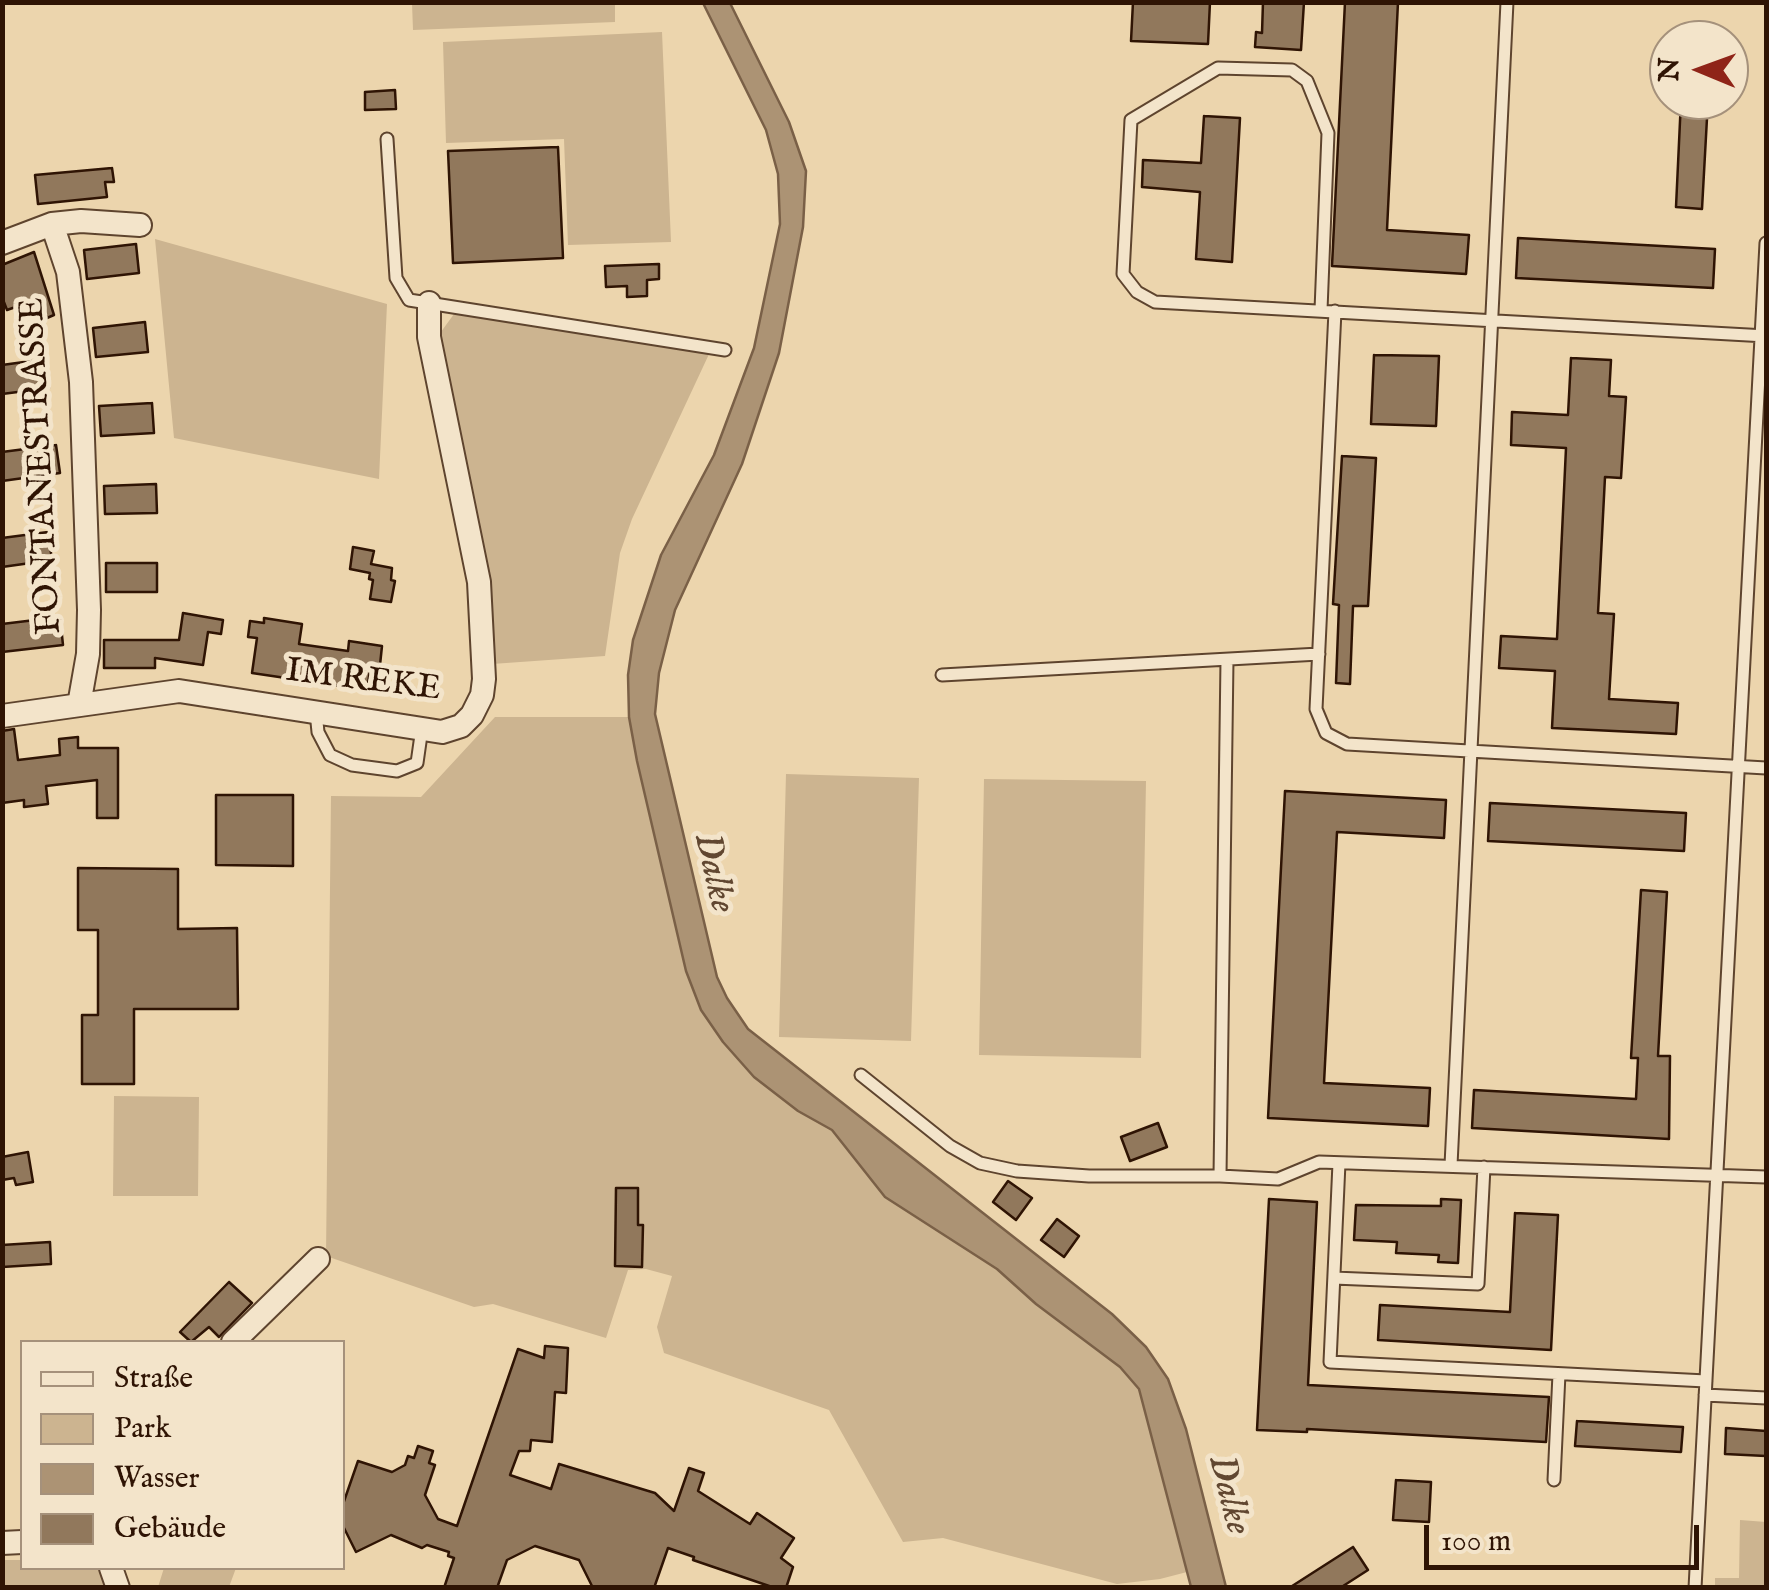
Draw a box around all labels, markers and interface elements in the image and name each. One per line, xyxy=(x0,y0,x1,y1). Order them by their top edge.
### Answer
north arrow xyxy=(1649,20,1749,120)
text: N xyxy=(1653,57,1688,82)
street label: FONTANESTRASSE xyxy=(13,296,73,636)
street label: IM REKE xyxy=(283,652,443,712)
water label: Dalke xyxy=(681,829,743,917)
legend xyxy=(20,1340,345,1570)
text: Straße xyxy=(114,1360,193,1398)
text: Park xyxy=(114,1410,171,1448)
water label: Dalke xyxy=(1195,1450,1259,1540)
text: Wasser xyxy=(114,1460,200,1498)
scale bar xyxy=(1429,1505,1704,1567)
text: Gebäude xyxy=(114,1510,226,1548)
text: 100 m xyxy=(1441,1523,1511,1561)

